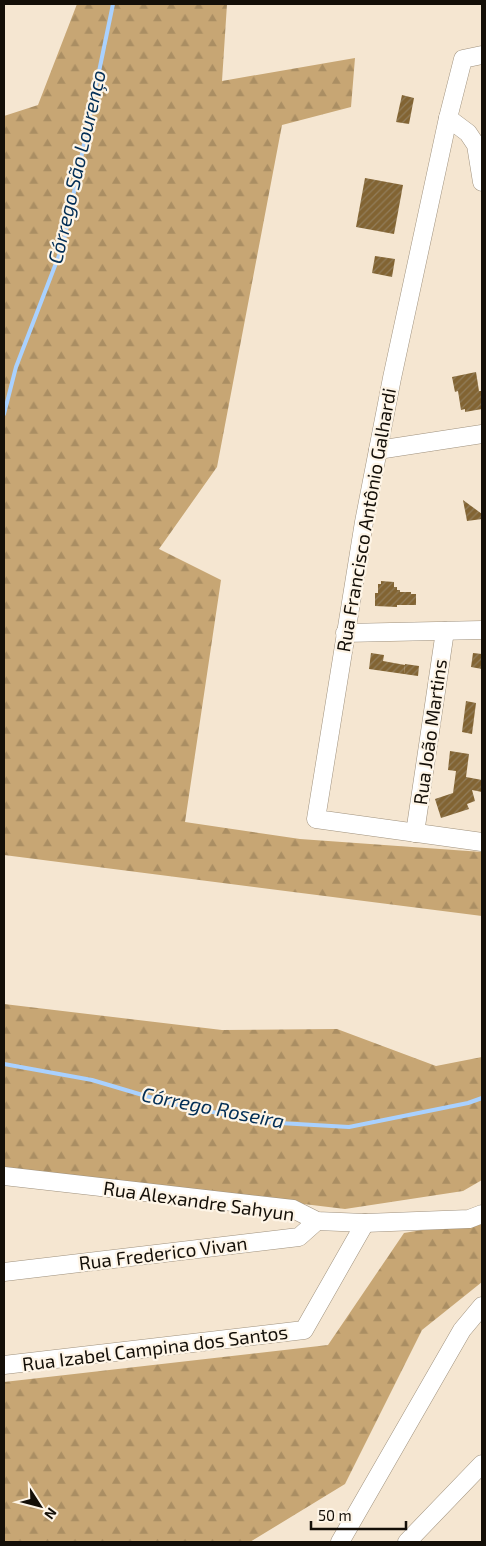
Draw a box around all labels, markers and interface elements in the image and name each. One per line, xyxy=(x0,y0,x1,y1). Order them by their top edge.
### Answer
water label: Córrego São Lourenço xyxy=(42,68,111,266)
street label: Rua Francisco Antônio Galhardi xyxy=(331,386,400,654)
street label: Rua João Martins xyxy=(408,658,451,806)
water label: Córrego Roseira xyxy=(140,1081,287,1133)
street label: Rua Alexandre Sahyun xyxy=(102,1176,296,1225)
street label: Rua Frederico Vivan xyxy=(77,1231,249,1274)
street label: Rua Izabel Campina dos Santos xyxy=(21,1320,289,1375)
north arrow xyxy=(15,1481,65,1531)
scale bar xyxy=(311,1498,406,1530)
text: N xyxy=(41,1505,61,1523)
text: 50 m xyxy=(318,1506,352,1524)

